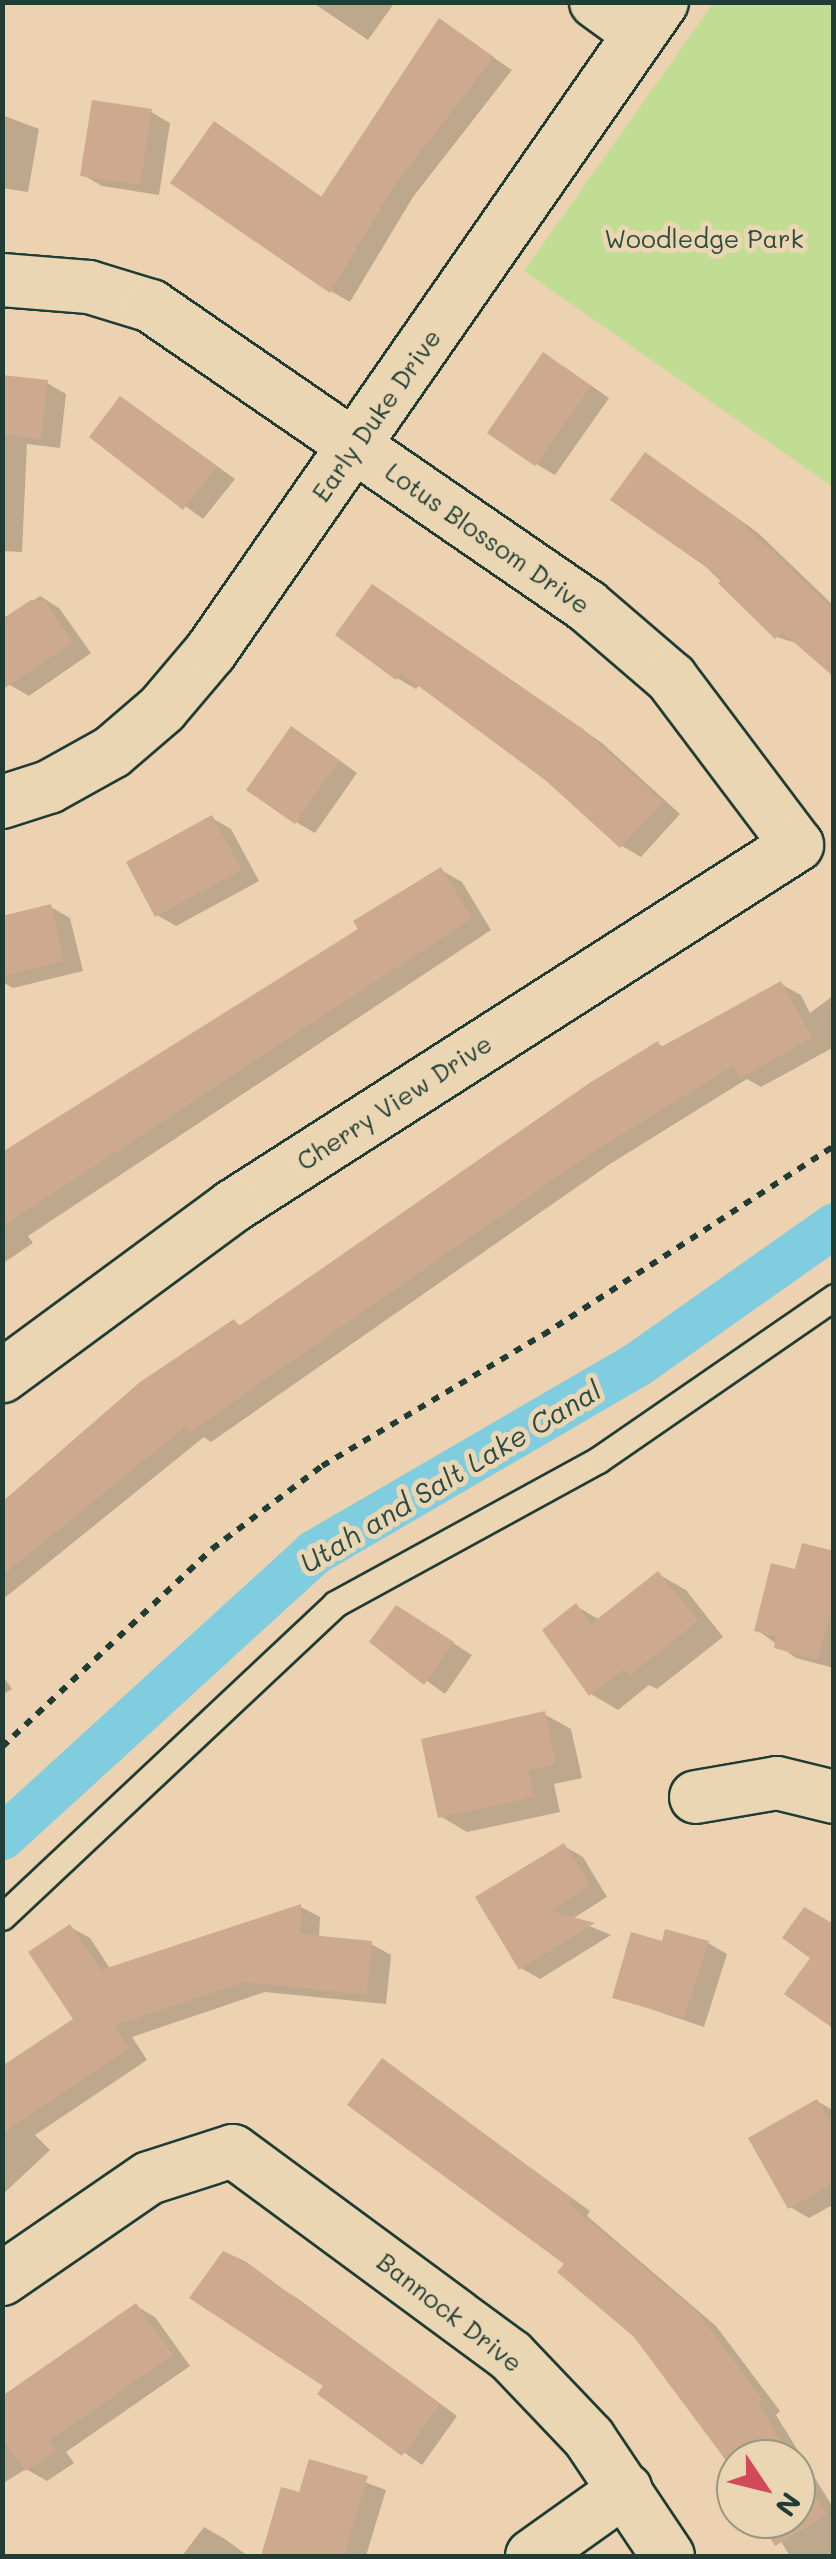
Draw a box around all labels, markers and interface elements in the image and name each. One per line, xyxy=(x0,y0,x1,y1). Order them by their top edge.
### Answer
park label: Woodledge Park xyxy=(604,223,804,253)
street label: Early Duke Drive xyxy=(305,323,447,507)
street label: Lotus Blossom Drive xyxy=(380,456,596,620)
street label: Cherry View Drive xyxy=(291,1028,497,1176)
water label: Utah and Salt Lake Canal xyxy=(293,1373,607,1579)
street label: Bannock Drive xyxy=(372,2246,528,2378)
north arrow xyxy=(716,2439,816,2539)
text: N xyxy=(768,2486,810,2524)

